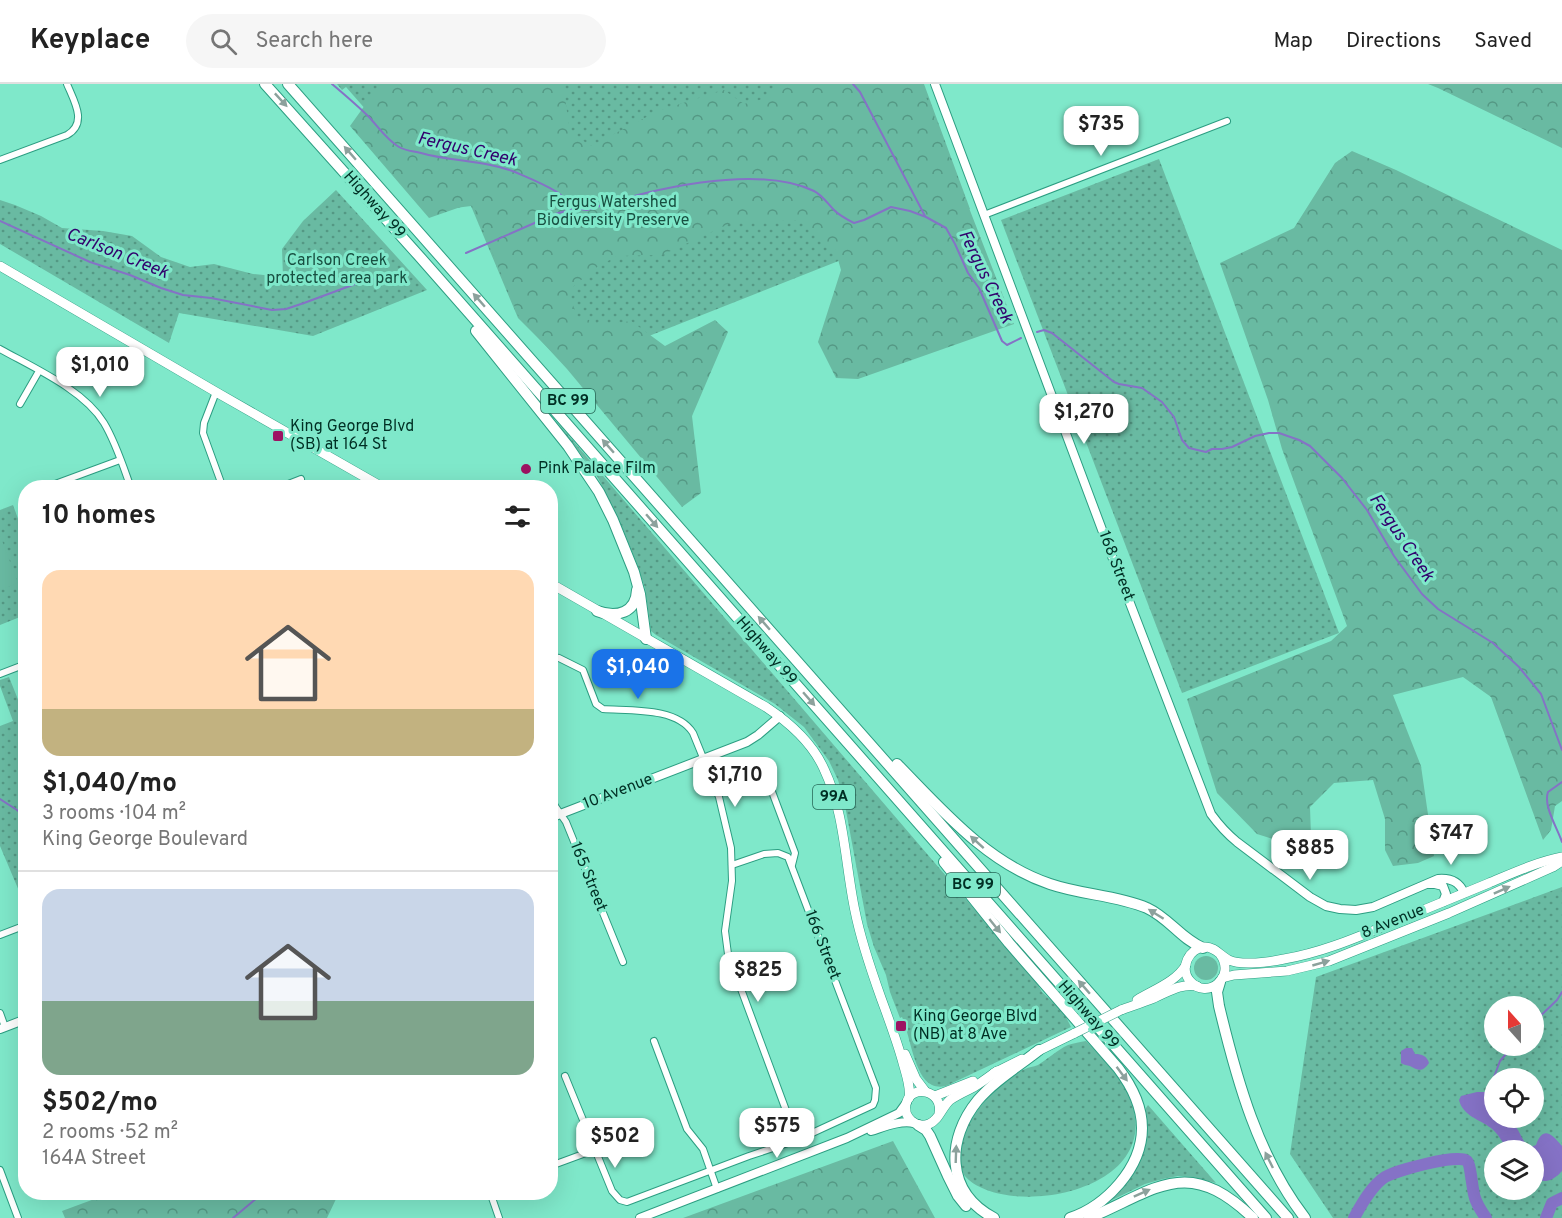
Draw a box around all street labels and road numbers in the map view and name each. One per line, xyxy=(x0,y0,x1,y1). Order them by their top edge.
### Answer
street label: Highway 99 xyxy=(338,167,410,243)
road number: BC 99 xyxy=(541,389,595,413)
street label: 168 Street xyxy=(1094,528,1138,604)
street label: Highway 99 xyxy=(731,613,801,689)
street label: 10 Avenue xyxy=(580,770,656,814)
road number: 99A xyxy=(813,785,855,809)
street label: 165 Street xyxy=(565,839,611,915)
road number: BC 99 xyxy=(946,873,1000,897)
street label: 8 Avenue xyxy=(1358,900,1428,944)
street label: 166 Street xyxy=(800,907,844,983)
street label: Highway 99 xyxy=(1053,977,1123,1053)

